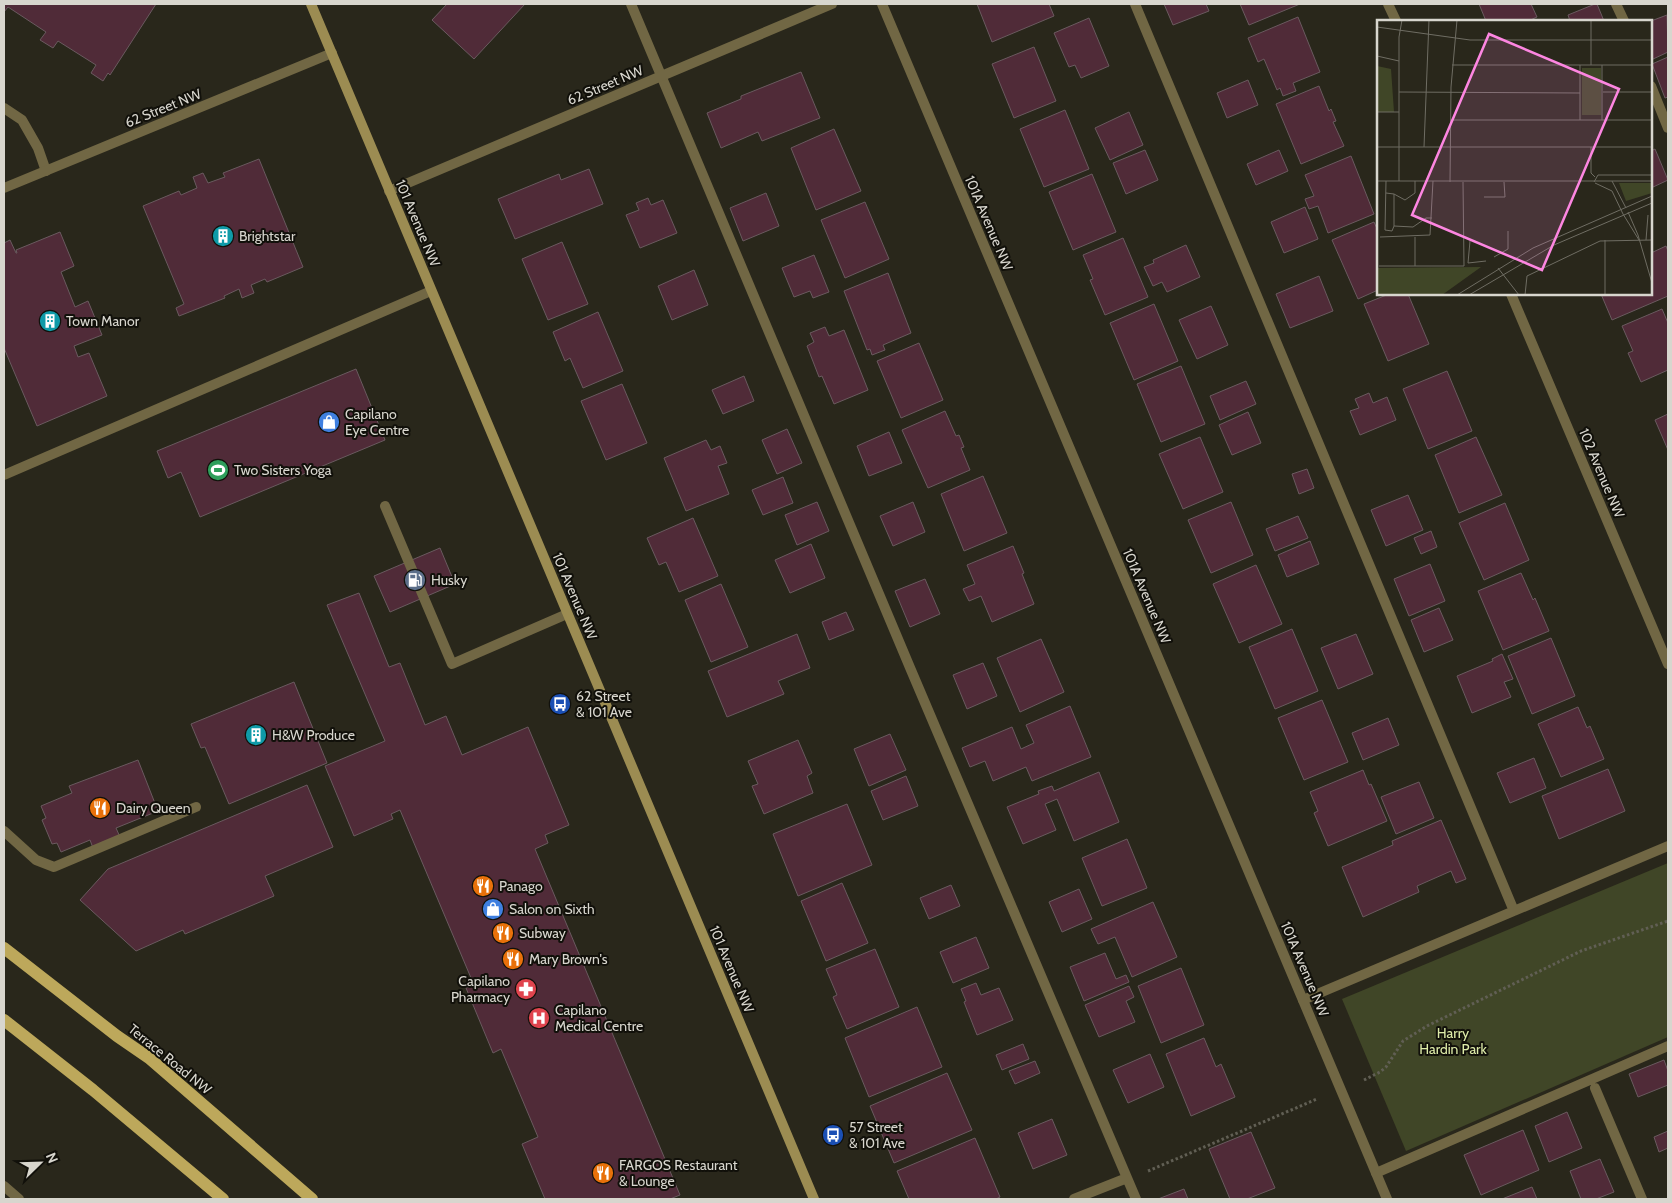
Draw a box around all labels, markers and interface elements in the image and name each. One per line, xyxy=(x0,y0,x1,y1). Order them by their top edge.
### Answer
inset map xyxy=(1377,20,1652,295)
street label: 62 Street NW xyxy=(564,61,646,109)
street label: 62 Street NW xyxy=(122,84,204,131)
street label: 101A Avenue NW xyxy=(961,173,1017,274)
street label: 101 Avenue NW xyxy=(392,177,445,270)
building icon: Brightstar xyxy=(211,224,235,248)
place label: Brightstar xyxy=(239,227,296,245)
building icon: Town Manor xyxy=(38,309,62,333)
place label: Town Manor xyxy=(66,312,140,330)
place label: Capilano Eye Centre xyxy=(345,405,409,439)
shop icon: Capilano Eye Centre xyxy=(317,410,341,434)
street label: 102 Avenue NW xyxy=(1575,426,1629,521)
sports icon: Two Sisters Yoga xyxy=(206,458,230,482)
place label: Two Sisters Yoga xyxy=(234,461,332,479)
street label: 101A Avenue NW xyxy=(1119,546,1175,647)
street label: 101 Avenue NW xyxy=(549,550,602,643)
fuel station icon: Husky xyxy=(403,568,427,592)
place label: Husky xyxy=(431,571,467,589)
place label: 62 Street & 101 Ave xyxy=(576,687,632,721)
bus stop icon: 62 Street & 101 Ave xyxy=(548,692,572,716)
building icon: H&W Produce xyxy=(244,723,268,747)
place label: H&W Produce xyxy=(272,726,355,744)
restaurant icon: Dairy Queen xyxy=(88,796,112,820)
place label: Dairy Queen xyxy=(116,799,191,817)
restaurant icon: Panago xyxy=(471,874,495,898)
place label: Panago xyxy=(499,877,543,895)
shop icon: Salon on Sixth xyxy=(481,897,505,921)
place label: Salon on Sixth xyxy=(509,900,594,918)
street label: 101A Avenue NW xyxy=(1277,919,1333,1020)
restaurant icon: Subway xyxy=(491,921,515,945)
street label: 101 Avenue NW xyxy=(706,923,759,1016)
place label: Subway xyxy=(519,924,566,942)
restaurant icon: Mary Brown's xyxy=(501,947,525,971)
place label: Mary Brown's xyxy=(529,950,608,968)
place label: Capilano Pharmacy xyxy=(451,972,510,1006)
pharmacy icon: Capilano Pharmacy xyxy=(514,977,538,1001)
place label: Capilano Medical Centre xyxy=(555,1001,643,1035)
hospital icon: Capilano Medical Centre xyxy=(527,1006,551,1030)
street label: Terrace Road NW xyxy=(125,1020,216,1099)
park label: Harry Hardin Park xyxy=(1419,1024,1488,1058)
place label: 57 Street & 101 Ave xyxy=(849,1118,905,1152)
bus stop icon: 57 Street & 101 Ave xyxy=(821,1123,845,1147)
north arrow xyxy=(15,1138,65,1188)
text: N xyxy=(42,1150,62,1166)
place label: FARGOS Restaurant & Lounge xyxy=(619,1156,738,1190)
restaurant icon: FARGOS Restaurant & Lounge xyxy=(591,1161,615,1185)

